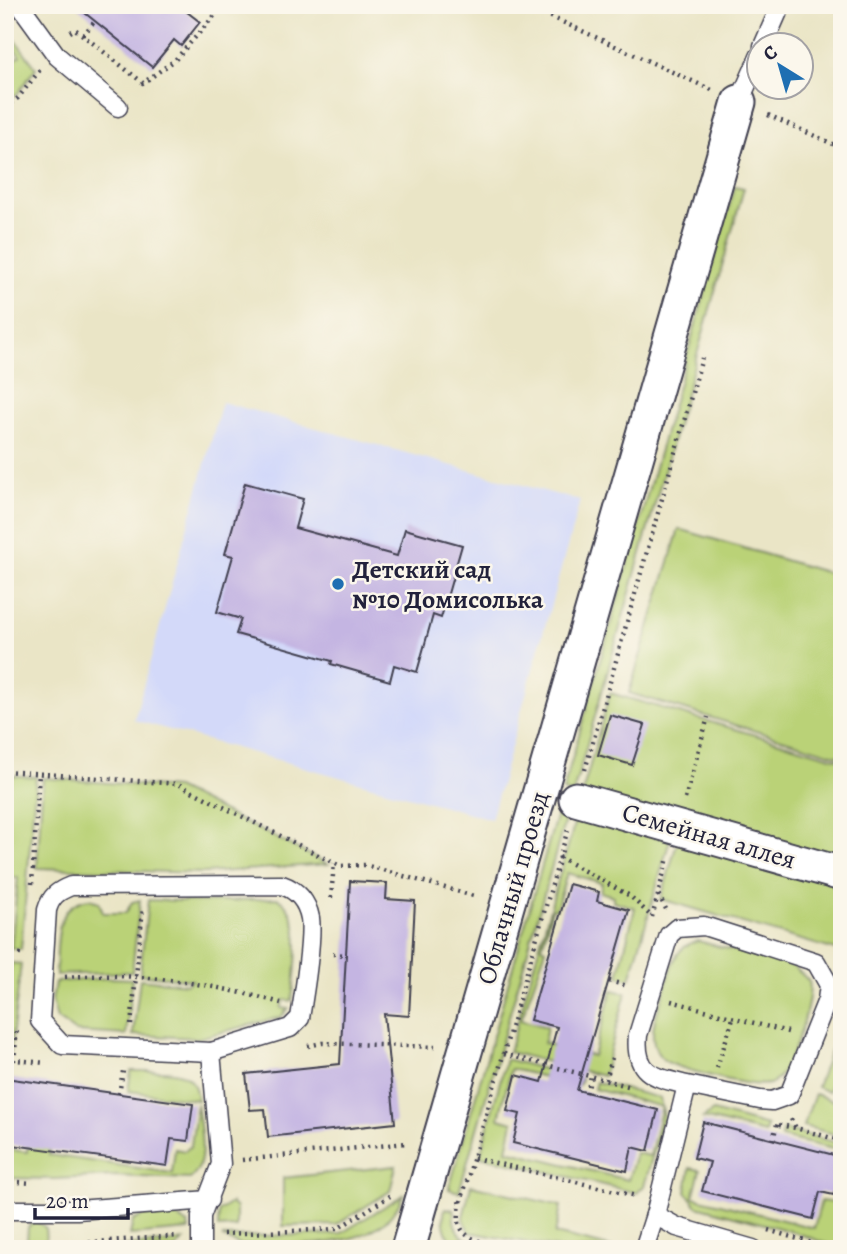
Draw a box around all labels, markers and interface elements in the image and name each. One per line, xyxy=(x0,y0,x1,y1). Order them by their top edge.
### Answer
north arrow xyxy=(746,32,816,102)
text: С xyxy=(758,39,783,67)
place label: Детский сад №10 Домисолька xyxy=(352,552,544,617)
marker: Детский сад №10 Домисолька xyxy=(330,576,346,592)
street label: Облачный проезд xyxy=(469,787,557,989)
street label: Семейная аллея xyxy=(618,795,800,877)
scale bar xyxy=(35,1177,128,1221)
text: 20 m xyxy=(46,1187,89,1215)

